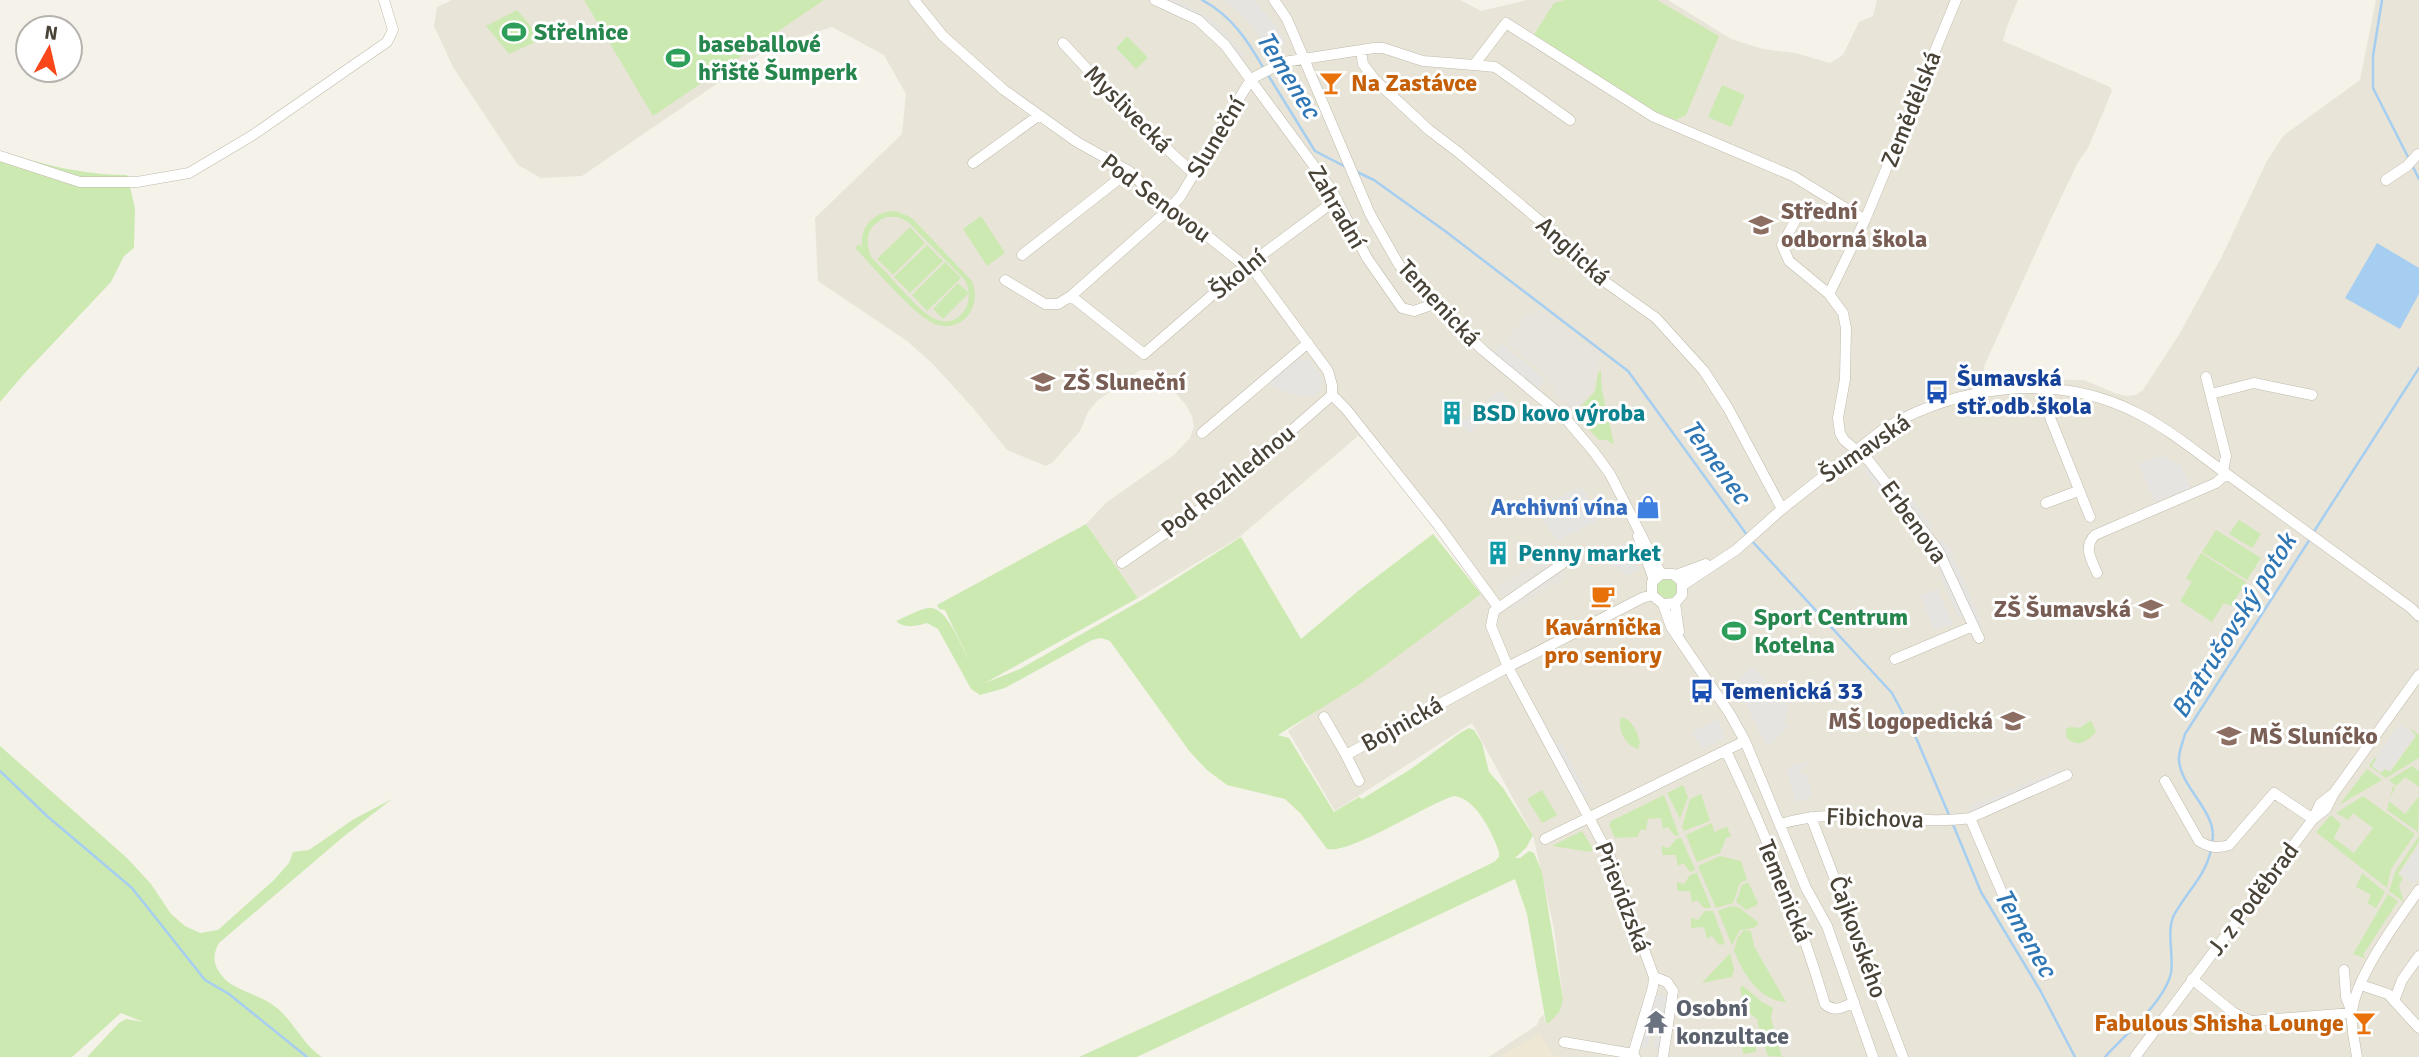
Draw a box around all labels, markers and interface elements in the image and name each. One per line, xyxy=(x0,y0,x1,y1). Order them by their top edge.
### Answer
north arrow xyxy=(14,14,84,84)
place label: Střelnice xyxy=(534,17,628,47)
sports icon: Střelnice xyxy=(500,18,528,46)
text: N xyxy=(43,20,59,46)
water label: Temenec xyxy=(1249,25,1328,126)
place label: baseballové hřiště Šumperk xyxy=(698,29,858,87)
sports icon: baseballové hřiště Šumperk xyxy=(664,44,692,72)
street label: Zemědělská xyxy=(1874,47,1948,171)
street label: Myslivecká xyxy=(1078,59,1178,159)
place label: Na Zastávce xyxy=(1351,68,1477,98)
bar icon: Na Zastávce xyxy=(1317,69,1345,97)
street label: Sluneční xyxy=(1180,91,1252,183)
street label: Pod Senovou xyxy=(1095,147,1217,249)
street label: Zahradní xyxy=(1301,160,1373,254)
place label: Střední odborná škola xyxy=(1781,196,1927,254)
street label: Anglická xyxy=(1530,210,1616,292)
school or university icon: Střední odborná škola xyxy=(1747,211,1775,239)
street label: Školní xyxy=(1204,242,1273,306)
street label: Temenická xyxy=(1391,253,1487,353)
place label: Šumavská stř.odb.škola xyxy=(1957,363,2092,421)
place label: ZŠ Sluneční xyxy=(1063,367,1187,397)
school or university icon: ZŠ Sluneční xyxy=(1029,368,1057,396)
bus stop icon: Šumavská stř.odb.škola xyxy=(1923,378,1951,406)
place label: BSD kovo výroba xyxy=(1472,398,1645,428)
building icon: BSD kovo výroba xyxy=(1438,399,1466,427)
street label: Šumavská xyxy=(1814,407,1916,489)
water label: Temenec xyxy=(1675,413,1758,512)
street label: Pod Rozhlednou xyxy=(1155,418,1301,544)
street label: Erbenova xyxy=(1874,475,1954,569)
place label: Archivní vína xyxy=(1491,492,1628,522)
shop icon: Archivní vína xyxy=(1634,493,1662,521)
water label: Bratrušovský potok xyxy=(2164,526,2305,724)
place label: Penny market xyxy=(1518,538,1661,568)
building icon: Penny market xyxy=(1484,539,1512,567)
cafe icon: Kavárnička pro seniory xyxy=(1589,582,1617,610)
place label: ZŠ Šumavská xyxy=(1994,594,2131,624)
school or university icon: ZŠ Šumavská xyxy=(2137,595,2165,623)
place label: Sport Centrum Kotelna xyxy=(1754,602,1908,660)
place label: Kavárnička pro seniory xyxy=(1544,612,1662,670)
sports icon: Sport Centrum Kotelna xyxy=(1720,617,1748,645)
place label: Temenická 33 xyxy=(1722,676,1863,706)
bus stop icon: Temenická 33 xyxy=(1688,677,1716,705)
street label: Bojnická xyxy=(1356,689,1448,759)
place label: MŠ logopedická xyxy=(1828,706,1993,736)
school or university icon: MŠ logopedická xyxy=(1999,707,2027,735)
place label: MŠ Sluníčko xyxy=(2249,721,2378,751)
school or university icon: MŠ Sluníčko xyxy=(2215,722,2243,750)
street label: Fibichova xyxy=(1826,801,1924,835)
street label: Temenická xyxy=(1751,835,1819,947)
street label: J. z Poděbrad xyxy=(2201,836,2305,962)
street label: Prievidzská xyxy=(1588,837,1658,957)
street label: Čajkovského xyxy=(1822,872,1894,1002)
water label: Temenec xyxy=(1987,883,2064,984)
place label: Osobní konzultace xyxy=(1676,993,1789,1051)
temple icon: Osobní konzultace xyxy=(1642,1008,1670,1036)
place label: Fabulous Shisha Lounge xyxy=(2094,1008,2344,1038)
bar icon: Fabulous Shisha Lounge xyxy=(2350,1009,2378,1037)

